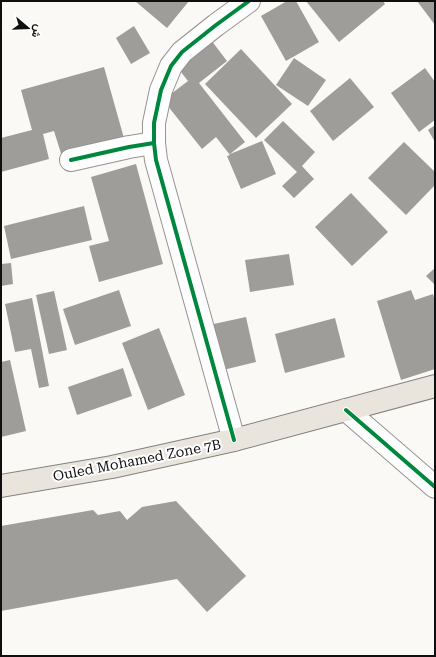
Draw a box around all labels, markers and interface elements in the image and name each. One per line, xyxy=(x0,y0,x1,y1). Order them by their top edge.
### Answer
north arrow xyxy=(8,8,48,48)
text: ش xyxy=(29,23,45,39)
street label: Ouled Mohamed Zone 7B xyxy=(52,436,222,484)

